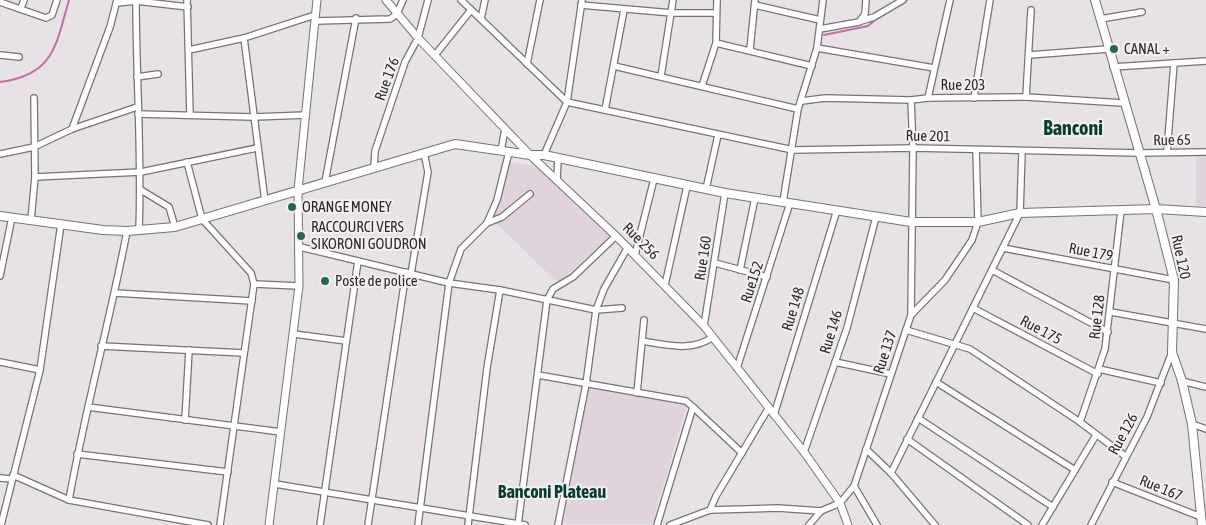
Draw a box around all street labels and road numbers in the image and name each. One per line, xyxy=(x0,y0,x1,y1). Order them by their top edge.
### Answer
street label: Rue 176 xyxy=(371,55,402,103)
street label: Rue 203 xyxy=(941,76,985,93)
street label: Rue 201 xyxy=(905,127,951,144)
street label: Rue 65 xyxy=(1153,131,1191,148)
street label: Rue 256 xyxy=(620,219,663,262)
street label: Rue 120 xyxy=(1169,233,1194,281)
street label: Rue 160 xyxy=(691,234,714,281)
street label: Rue 179 xyxy=(1068,239,1115,264)
street label: Rue152 xyxy=(737,259,766,305)
street label: Rue 148 xyxy=(778,285,807,333)
street label: Rue 128 xyxy=(1085,294,1108,340)
street label: Rue 146 xyxy=(816,308,845,356)
street label: Rue 175 xyxy=(1017,312,1065,348)
street label: Rue 137 xyxy=(870,328,900,376)
street label: Rue 126 xyxy=(1104,410,1141,457)
street label: Rue 167 xyxy=(1137,471,1185,504)

